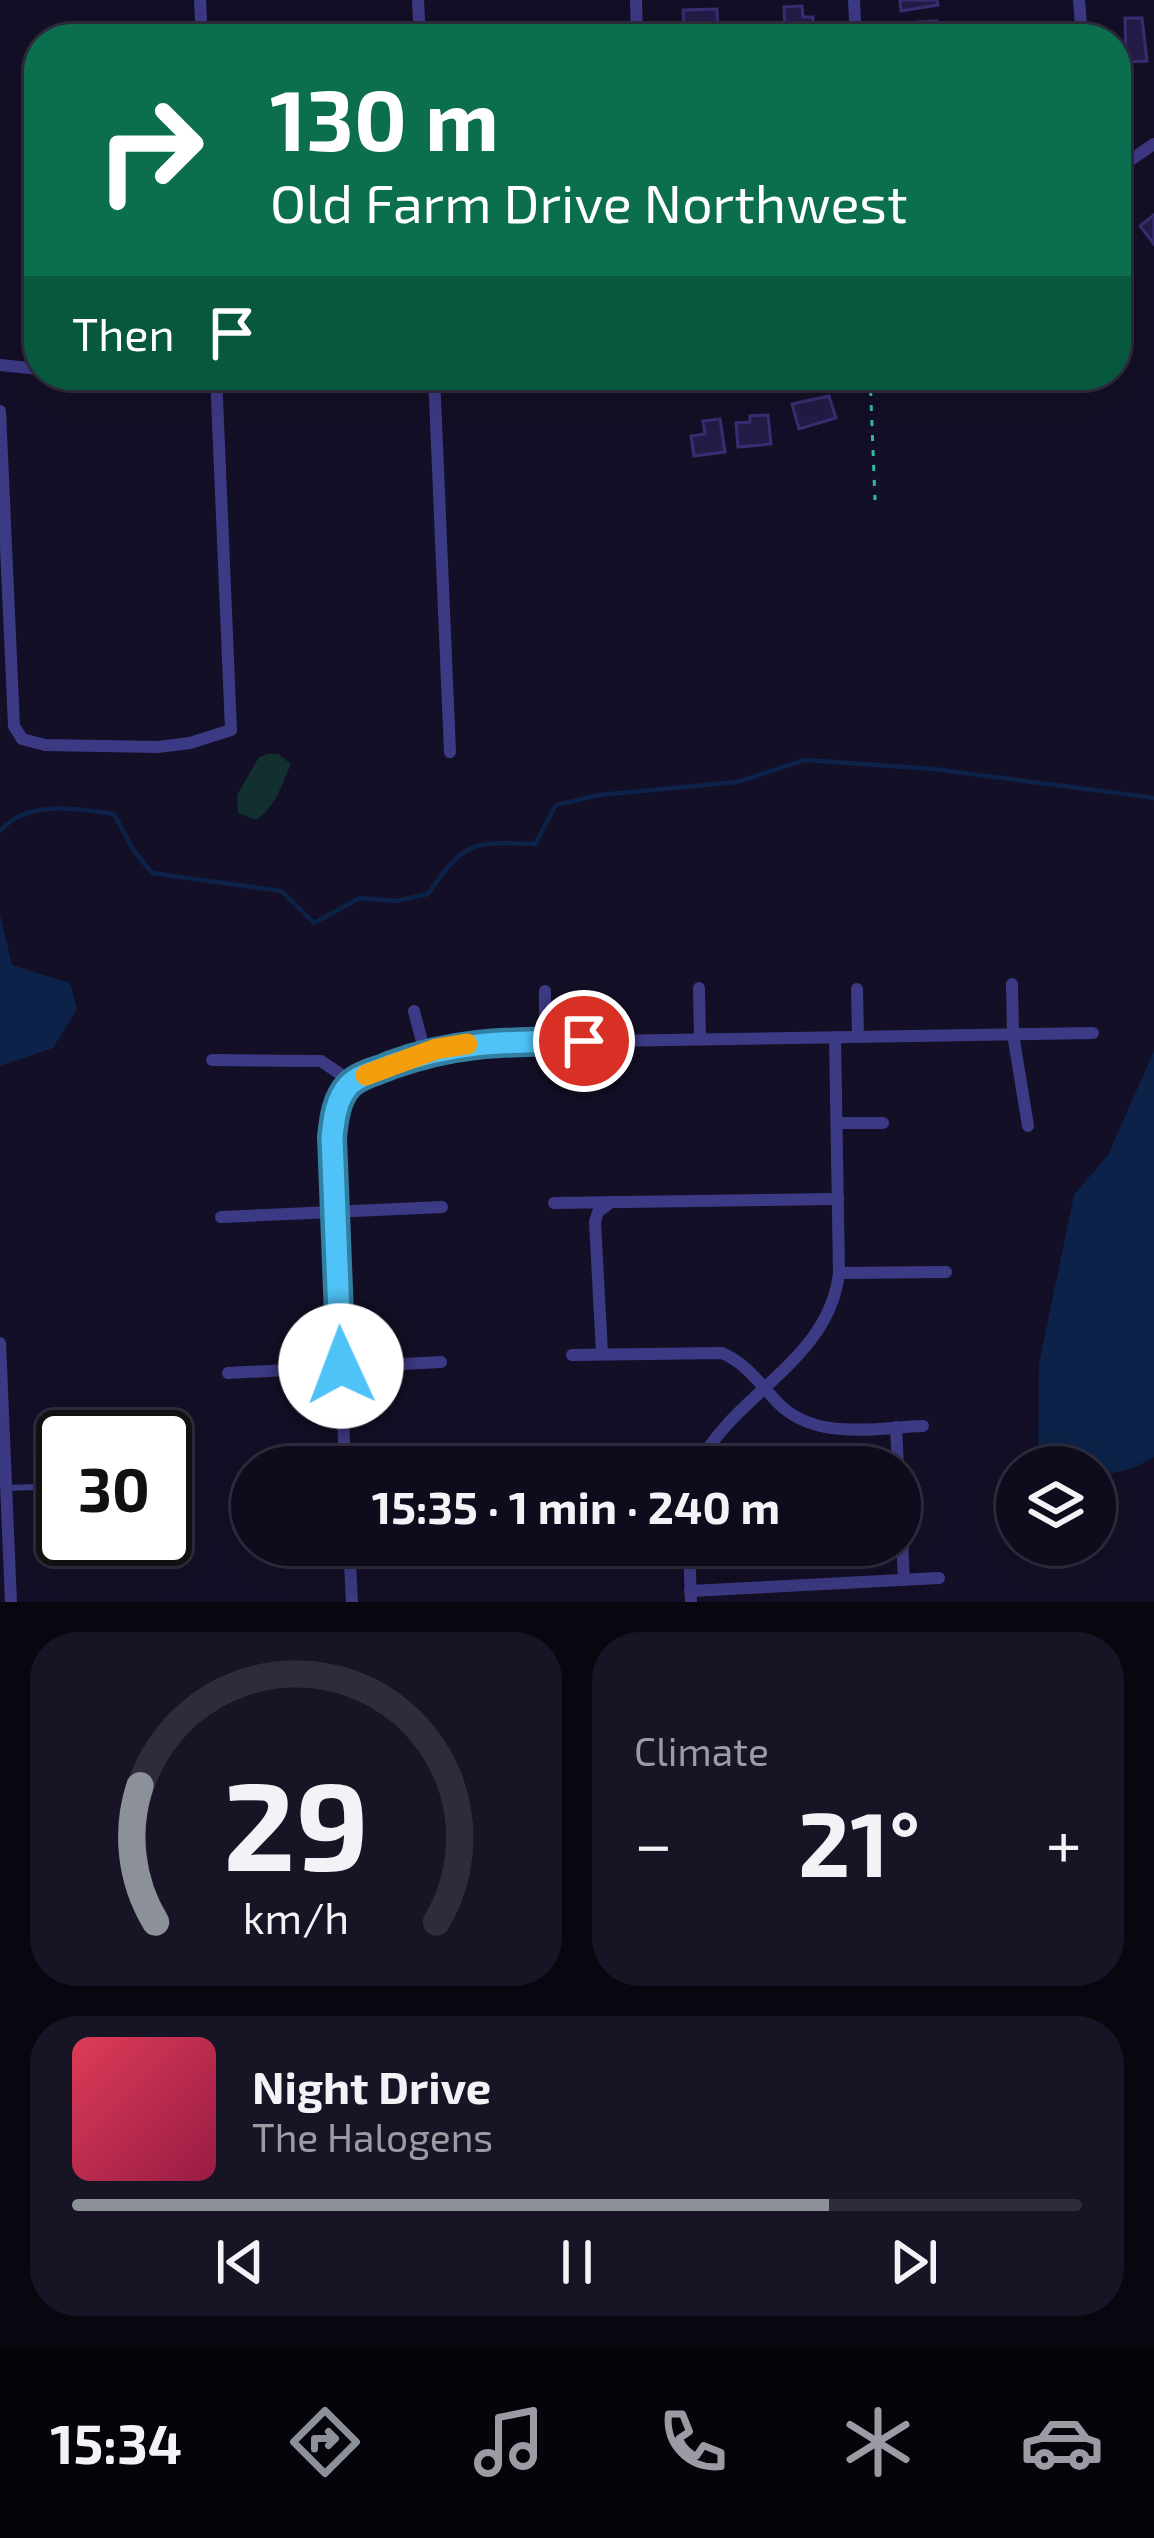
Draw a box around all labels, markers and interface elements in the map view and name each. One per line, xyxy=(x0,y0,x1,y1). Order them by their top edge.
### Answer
text: 130 m xyxy=(270,67,499,168)
icon: right xyxy=(72,72,228,228)
text: Old Farm Drive Northwest xyxy=(270,169,908,234)
icon: arrive xyxy=(199,300,265,366)
text: Then xyxy=(72,306,175,360)
pin xyxy=(533,990,635,1092)
icon: arrive xyxy=(551,1008,617,1074)
position arrow xyxy=(278,1303,404,1429)
speed limit sign: 30 xyxy=(36,1410,192,1566)
map controls xyxy=(996,1446,1116,1566)
button: layers xyxy=(996,1446,1116,1566)
text: 15:35 · 1 min · 240 m xyxy=(372,1479,780,1533)
text: Climate xyxy=(634,1727,769,1774)
text: 29 xyxy=(223,1746,369,1896)
text: 21° xyxy=(798,1787,920,1895)
text: − xyxy=(634,1802,673,1881)
text: + xyxy=(1046,1802,1082,1881)
text: km/h xyxy=(243,1891,349,1943)
text: Night Drive xyxy=(252,2059,491,2113)
text: The Halogens xyxy=(252,2113,493,2160)
icon: previous xyxy=(207,2229,273,2295)
icon: pause xyxy=(544,2229,610,2295)
icon: next xyxy=(881,2229,947,2295)
icon: directions xyxy=(283,2400,367,2484)
icon: music xyxy=(467,2400,551,2484)
icon: phone xyxy=(651,2400,735,2484)
icon: climate xyxy=(836,2400,920,2484)
icon: car xyxy=(1020,2400,1104,2484)
text: 15:34 xyxy=(50,2410,182,2475)

